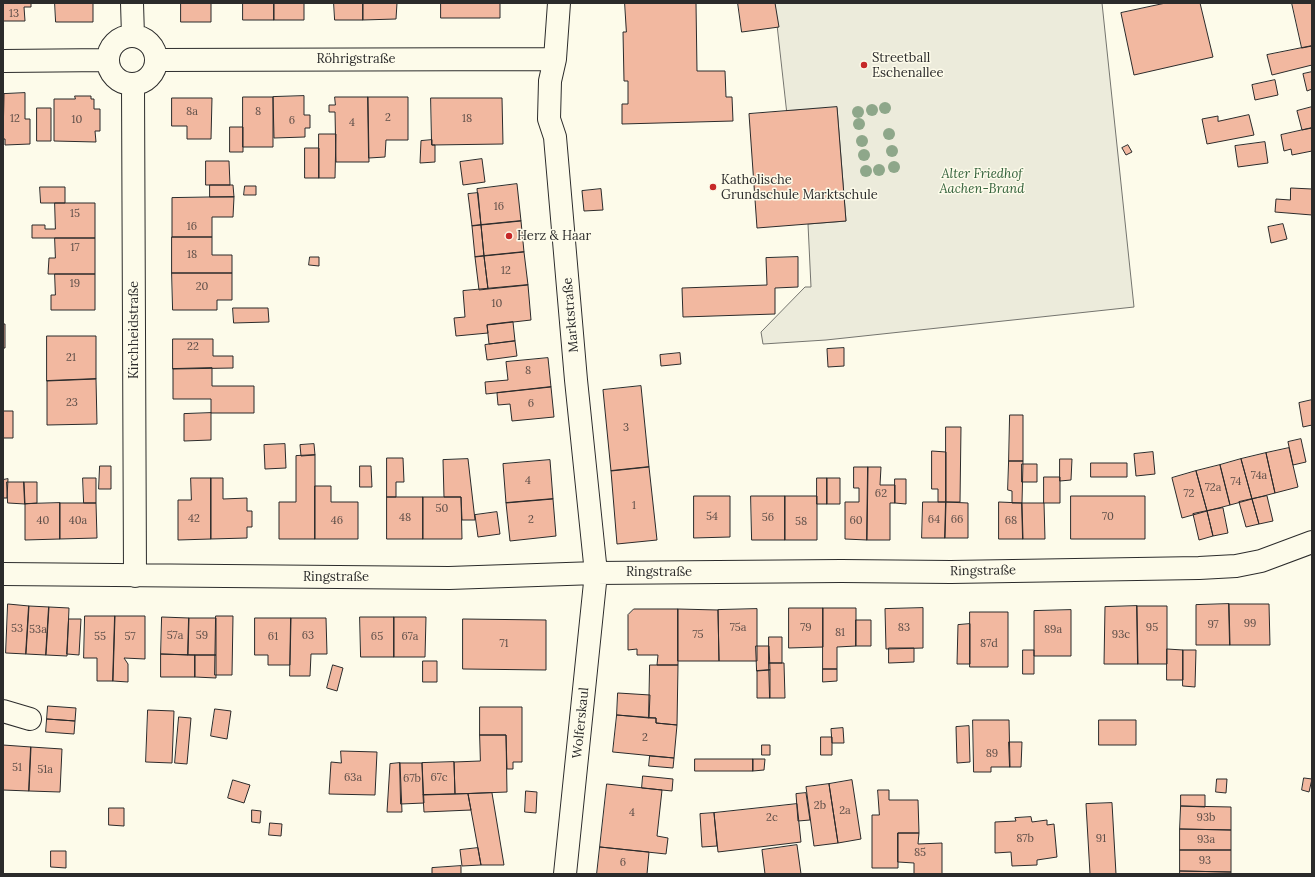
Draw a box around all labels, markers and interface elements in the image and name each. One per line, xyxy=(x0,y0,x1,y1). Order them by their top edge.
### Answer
house number: 13 xyxy=(9,7,19,21)
place label: Streetball Eschenallee xyxy=(872,50,944,81)
street label: Röhrigstraße xyxy=(316,51,396,67)
marker: Streetball Eschenallee xyxy=(859,60,869,70)
house number: 8a xyxy=(186,105,198,119)
house number: 8 xyxy=(255,105,261,119)
house number: 2 xyxy=(385,111,391,125)
house number: 12 xyxy=(10,112,20,126)
house number: 18 xyxy=(462,112,472,126)
house number: 10 xyxy=(72,113,82,127)
house number: 6 xyxy=(289,114,295,128)
house number: 4 xyxy=(349,116,355,130)
park label: Alter Friedhof Aachen-Brand xyxy=(939,166,1025,197)
place label: Katholische Grundschule Marktschule xyxy=(721,172,878,203)
marker: Katholische Grundschule Marktschule xyxy=(708,182,718,192)
house number: 16 xyxy=(494,200,504,214)
house number: 15 xyxy=(70,207,80,221)
house number: 16 xyxy=(187,220,197,234)
place label: Herz & Haar xyxy=(517,228,591,244)
marker: Herz & Haar xyxy=(504,231,514,241)
house number: 17 xyxy=(70,241,80,255)
house number: 18 xyxy=(187,248,197,262)
house number: 12 xyxy=(501,264,511,278)
house number: 19 xyxy=(70,277,80,291)
street label: Marktstraße xyxy=(560,277,582,353)
house number: 20 xyxy=(196,280,208,294)
street label: Kirchheidstraße xyxy=(126,281,142,379)
house number: 10 xyxy=(492,297,502,311)
house number: 22 xyxy=(187,340,199,354)
house number: 21 xyxy=(66,351,76,365)
house number: 8 xyxy=(525,364,531,378)
house number: 23 xyxy=(66,396,78,410)
house number: 6 xyxy=(528,397,534,411)
house number: 3 xyxy=(623,421,629,435)
house number: 74a xyxy=(1251,469,1267,483)
house number: 4 xyxy=(525,474,531,488)
house number: 74 xyxy=(1231,475,1241,489)
house number: 72a xyxy=(1205,481,1221,495)
house number: 62 xyxy=(875,487,887,501)
house number: 72 xyxy=(1184,487,1194,501)
house number: 1 xyxy=(632,499,636,513)
house number: 50 xyxy=(436,502,448,516)
house number: 54 xyxy=(706,510,718,524)
house number: 70 xyxy=(1102,510,1114,524)
house number: 48 xyxy=(399,511,411,525)
house number: 56 xyxy=(762,511,774,525)
house number: 42 xyxy=(188,512,200,526)
house number: 2 xyxy=(528,513,534,527)
house number: 64 xyxy=(928,513,940,527)
house number: 66 xyxy=(951,513,963,527)
house number: 40 xyxy=(37,514,49,528)
house number: 40a xyxy=(69,514,87,528)
house number: 46 xyxy=(331,514,343,528)
house number: 60 xyxy=(849,514,863,528)
house number: 68 xyxy=(1005,514,1017,528)
house number: 58 xyxy=(795,515,807,529)
street label: Ringstraße xyxy=(950,563,1016,579)
street label: Ringstraße xyxy=(626,564,692,580)
street label: Ringstraße xyxy=(303,569,369,585)
house number: 99 xyxy=(1244,617,1256,631)
house number: 97 xyxy=(1207,618,1219,632)
house number: 75a xyxy=(730,621,746,635)
house number: 79 xyxy=(800,621,812,635)
house number: 83 xyxy=(898,621,910,635)
house number: 95 xyxy=(1146,621,1158,635)
house number: 53 xyxy=(11,622,23,636)
house number: 53a xyxy=(29,623,47,637)
house number: 89a xyxy=(1044,623,1062,637)
house number: 81 xyxy=(835,626,845,640)
house number: 75 xyxy=(692,628,704,642)
house number: 93c xyxy=(1112,628,1130,642)
house number: 57a xyxy=(167,629,183,643)
house number: 59 xyxy=(196,629,208,643)
house number: 63 xyxy=(302,629,314,643)
house number: 55 xyxy=(94,630,106,644)
house number: 57 xyxy=(124,630,136,644)
house number: 61 xyxy=(268,630,278,644)
house number: 65 xyxy=(371,630,383,644)
house number: 67a xyxy=(401,630,419,644)
house number: 71 xyxy=(499,637,509,651)
house number: 87d xyxy=(980,637,998,651)
street label: Wolferskaul xyxy=(570,687,592,759)
house number: 2 xyxy=(642,731,648,745)
house number: 89 xyxy=(986,747,998,761)
house number: 51 xyxy=(12,761,22,775)
house number: 51a xyxy=(37,763,53,777)
house number: 63a xyxy=(344,771,362,785)
house number: 67c xyxy=(430,771,448,785)
house number: 67b xyxy=(403,772,421,786)
house number: 2b xyxy=(814,799,826,813)
house number: 2a xyxy=(839,804,851,818)
house number: 4 xyxy=(629,806,635,820)
house number: 2c xyxy=(766,811,778,825)
house number: 93b xyxy=(1197,811,1215,825)
house number: 87b xyxy=(1016,832,1034,846)
house number: 91 xyxy=(1096,832,1106,846)
house number: 93a xyxy=(1197,833,1215,847)
house number: 85 xyxy=(914,846,926,860)
house number: 93 xyxy=(1199,854,1211,868)
house number: 6 xyxy=(620,856,626,870)

